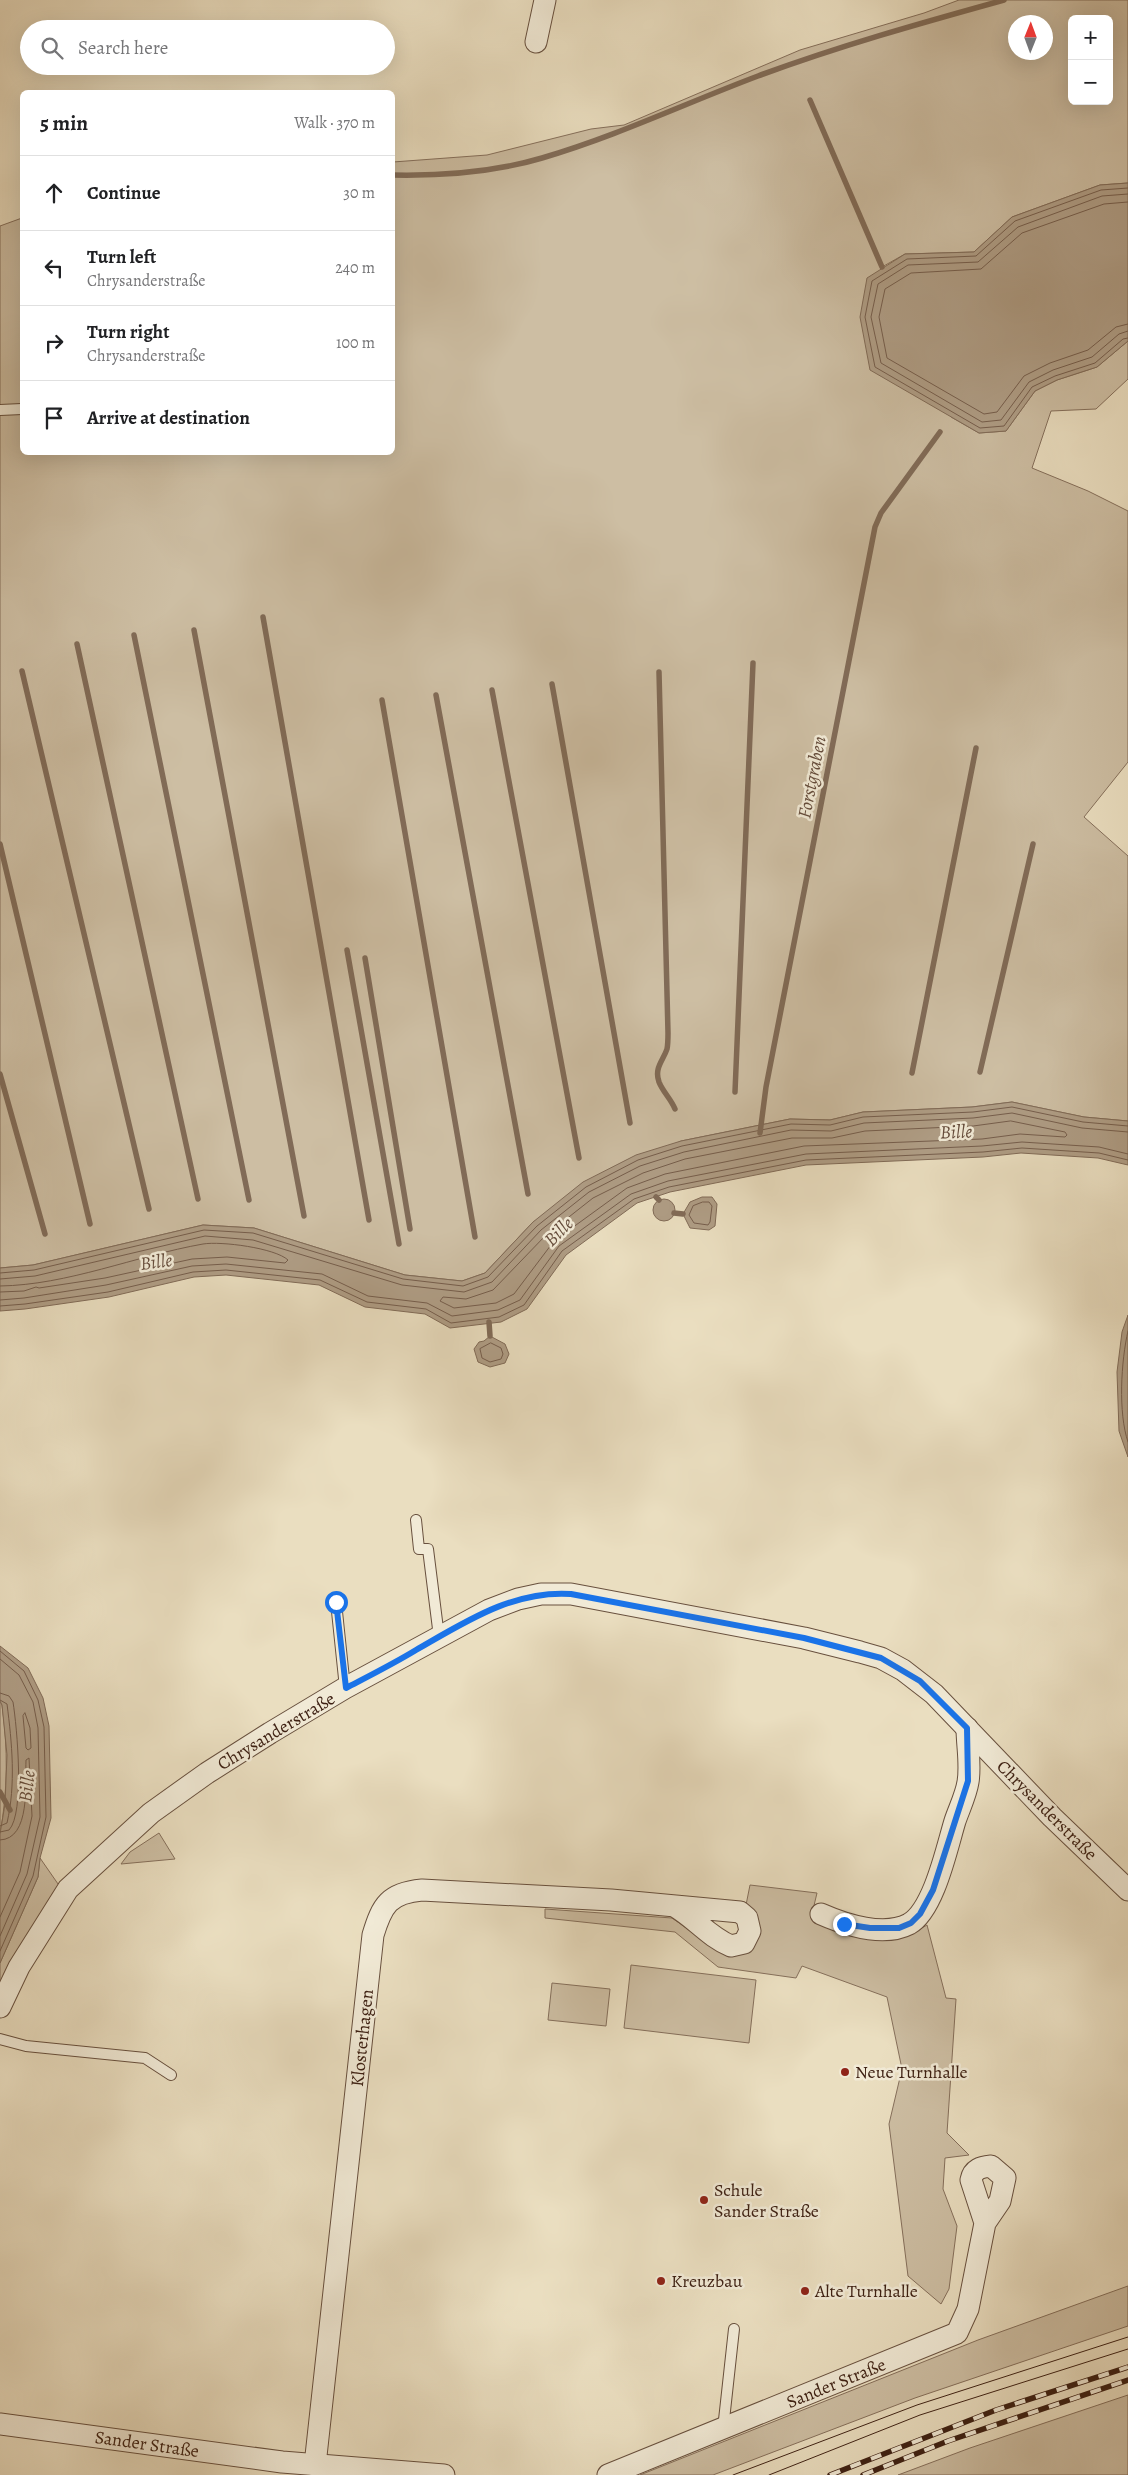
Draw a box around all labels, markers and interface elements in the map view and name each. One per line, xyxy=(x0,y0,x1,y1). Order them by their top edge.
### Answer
north arrow xyxy=(1008,15,1053,60)
map controls xyxy=(1068,15,1113,105)
button: + xyxy=(1068,15,1113,60)
search box xyxy=(20,20,395,75)
icon: search xyxy=(38,34,66,62)
text: Search here xyxy=(78,35,168,61)
button: − xyxy=(1068,60,1113,105)
text: 5 min xyxy=(40,109,88,137)
text: Walk · 370 m xyxy=(294,112,375,134)
icon: ahead xyxy=(40,179,68,207)
text: Continue xyxy=(87,180,161,206)
text: 30 m xyxy=(343,182,375,204)
text: Turn left xyxy=(87,244,156,270)
icon: left xyxy=(40,254,68,282)
text: 240 m xyxy=(335,257,375,279)
text: Chrysanderstraße xyxy=(87,270,205,292)
text: Turn right xyxy=(87,319,169,345)
icon: right xyxy=(40,329,68,357)
text: 100 m xyxy=(336,332,375,354)
text: Chrysanderstraße xyxy=(87,345,205,367)
icon: arrive xyxy=(40,404,68,432)
text: Arrive at destination xyxy=(87,405,250,431)
water label: Forstgraben xyxy=(791,734,833,820)
water label: Bille xyxy=(940,1118,973,1146)
water label: Bille xyxy=(538,1211,579,1252)
water label: Bille xyxy=(139,1247,174,1277)
route start xyxy=(325,1591,348,1614)
street label: Chrysanderstraße xyxy=(213,1686,339,1776)
street label: Chrysanderstraße xyxy=(991,1754,1103,1866)
water label: Bille xyxy=(12,1768,42,1804)
route end xyxy=(833,1913,856,1936)
street label: Klosterhagen xyxy=(345,1988,379,2088)
place label: Neue Turnhalle xyxy=(855,2060,968,2084)
marker: Neue Turnhalle xyxy=(839,2066,851,2078)
place label: Schule Sander Straße xyxy=(714,2178,819,2223)
marker: Schule Sander Straße xyxy=(698,2194,710,2206)
place label: Kreuzbau xyxy=(671,2269,743,2293)
marker: Kreuzbau xyxy=(655,2275,667,2287)
place label: Alte Turnhalle xyxy=(814,2279,918,2303)
marker: Alte Turnhalle xyxy=(799,2285,811,2297)
street label: Sander Straße xyxy=(783,2352,889,2414)
street label: Sander Straße xyxy=(93,2425,201,2463)

